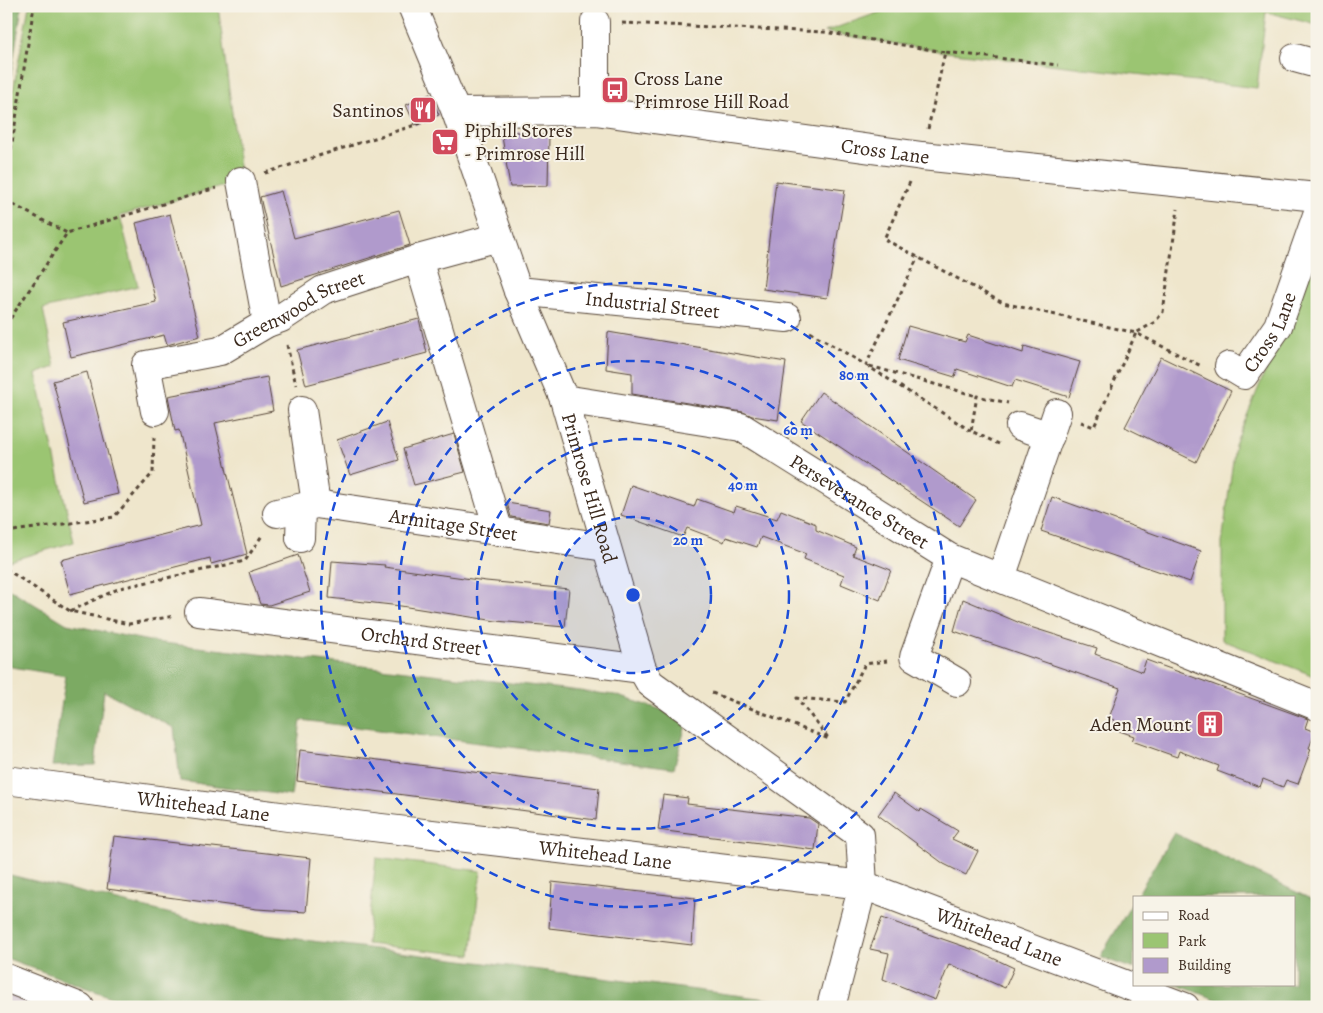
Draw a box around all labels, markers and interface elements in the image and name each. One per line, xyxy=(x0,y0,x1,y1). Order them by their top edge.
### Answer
place label: Cross Lane Primrose Hill Road xyxy=(634,65,789,115)
bus stop icon: Cross Lane Primrose Hill Road xyxy=(600,75,630,105)
restaurant icon: Santinos xyxy=(408,95,438,125)
place label: Santinos xyxy=(332,97,404,124)
place label: Piphill Stores - Primrose Hill xyxy=(464,117,585,167)
supermarket icon: Piphill Stores - Primrose Hill xyxy=(430,127,460,157)
street label: Cross Lane xyxy=(839,132,931,170)
street label: Greenwood Street xyxy=(227,264,369,354)
street label: Industrial Street xyxy=(584,284,721,325)
street label: Cross Lane xyxy=(1236,288,1302,378)
text: 80 m xyxy=(839,365,869,385)
street label: Primrose Hill Road xyxy=(555,410,624,566)
text: 60 m xyxy=(783,420,813,440)
street label: Perseverance Street xyxy=(785,447,935,555)
text: 40 m xyxy=(728,475,758,495)
street label: Armitage Street xyxy=(387,501,520,547)
text: 20 m xyxy=(673,530,703,550)
centre of rings xyxy=(624,586,642,604)
street label: Orchard Street xyxy=(359,619,483,662)
building icon: Aden Mount xyxy=(1195,709,1225,739)
place label: Aden Mount xyxy=(1089,711,1191,738)
street label: Whitehead Lane xyxy=(134,784,271,828)
street label: Whitehead Lane xyxy=(537,833,673,876)
legend xyxy=(1133,896,1296,986)
street label: Whitehead Lane xyxy=(931,900,1066,973)
text: Road xyxy=(1178,905,1210,925)
text: Park xyxy=(1178,931,1207,951)
text: Building xyxy=(1178,955,1231,975)

